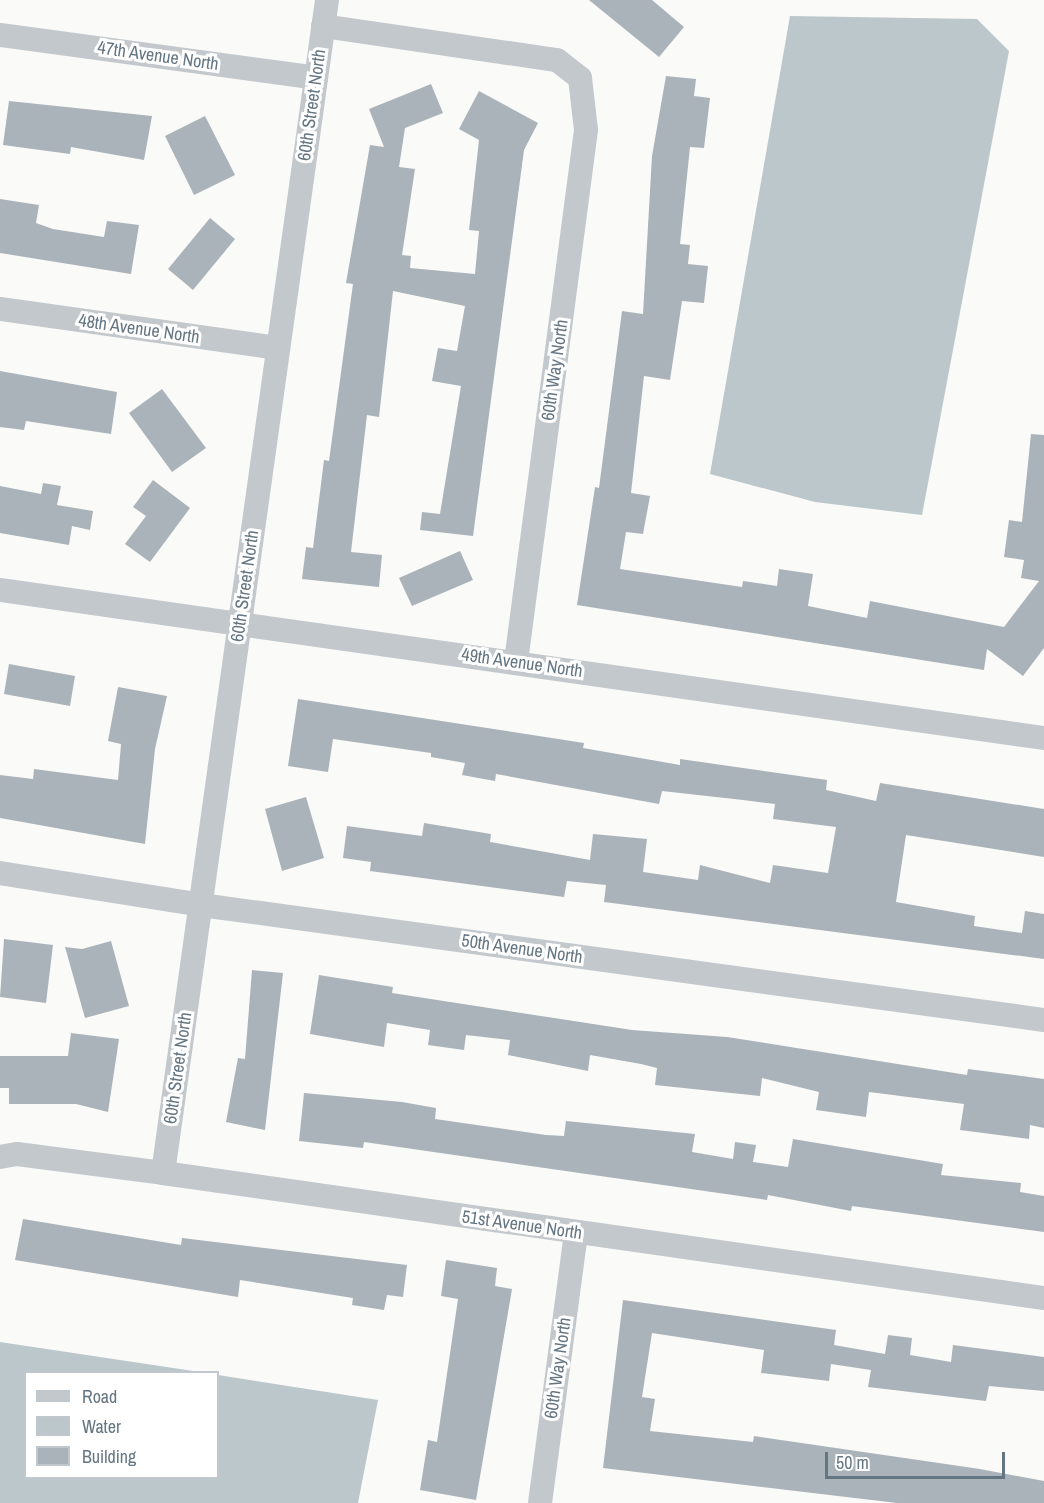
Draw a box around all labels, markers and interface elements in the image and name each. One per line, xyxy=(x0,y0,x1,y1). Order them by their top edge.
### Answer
street label: 47th Avenue North xyxy=(96,37,220,75)
street label: 60th Street North xyxy=(293,48,331,162)
street label: 48th Avenue North xyxy=(77,310,201,348)
street label: 60th Way North xyxy=(537,318,573,422)
street label: 60th Street North xyxy=(226,529,264,643)
street label: 49th Avenue North xyxy=(460,644,584,682)
street label: 50th Avenue North xyxy=(460,930,584,968)
street label: 60th Street North xyxy=(159,1011,197,1125)
street label: 51st Avenue North xyxy=(460,1206,584,1244)
street label: 60th Way North xyxy=(540,1316,576,1420)
legend xyxy=(24,1371,219,1479)
text: Road xyxy=(82,1384,117,1409)
text: Water xyxy=(82,1414,121,1439)
scale bar xyxy=(828,1440,1008,1478)
text: Building xyxy=(82,1444,136,1469)
text: 50 m xyxy=(836,1450,869,1475)

